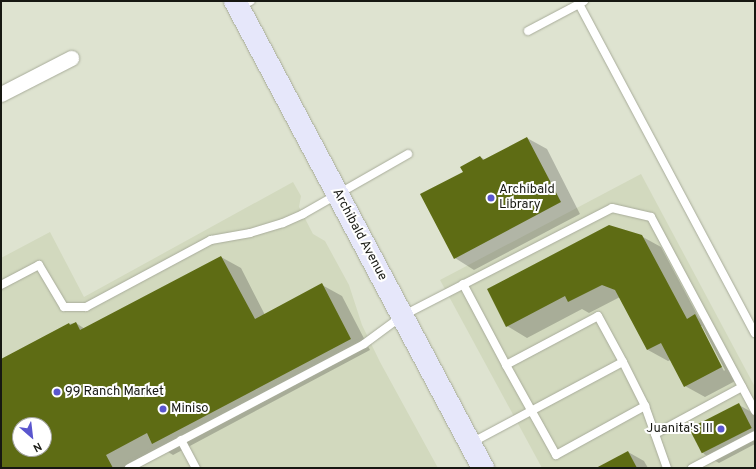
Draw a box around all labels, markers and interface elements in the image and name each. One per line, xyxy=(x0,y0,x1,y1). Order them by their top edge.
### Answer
place label: Archibald Library xyxy=(499,183,555,214)
street label: Archibald Avenue xyxy=(328,186,390,284)
marker: Archibald Library xyxy=(486,193,496,203)
place label: 99 Ranch Market xyxy=(65,384,164,400)
marker: 99 Ranch Market xyxy=(52,387,62,397)
place label: Miniso xyxy=(171,401,209,417)
marker: Miniso xyxy=(158,404,168,414)
north arrow xyxy=(12,417,52,457)
place label: Juanita's III xyxy=(646,421,713,437)
marker: Juanita's III xyxy=(716,424,726,434)
text: N xyxy=(30,439,44,455)

